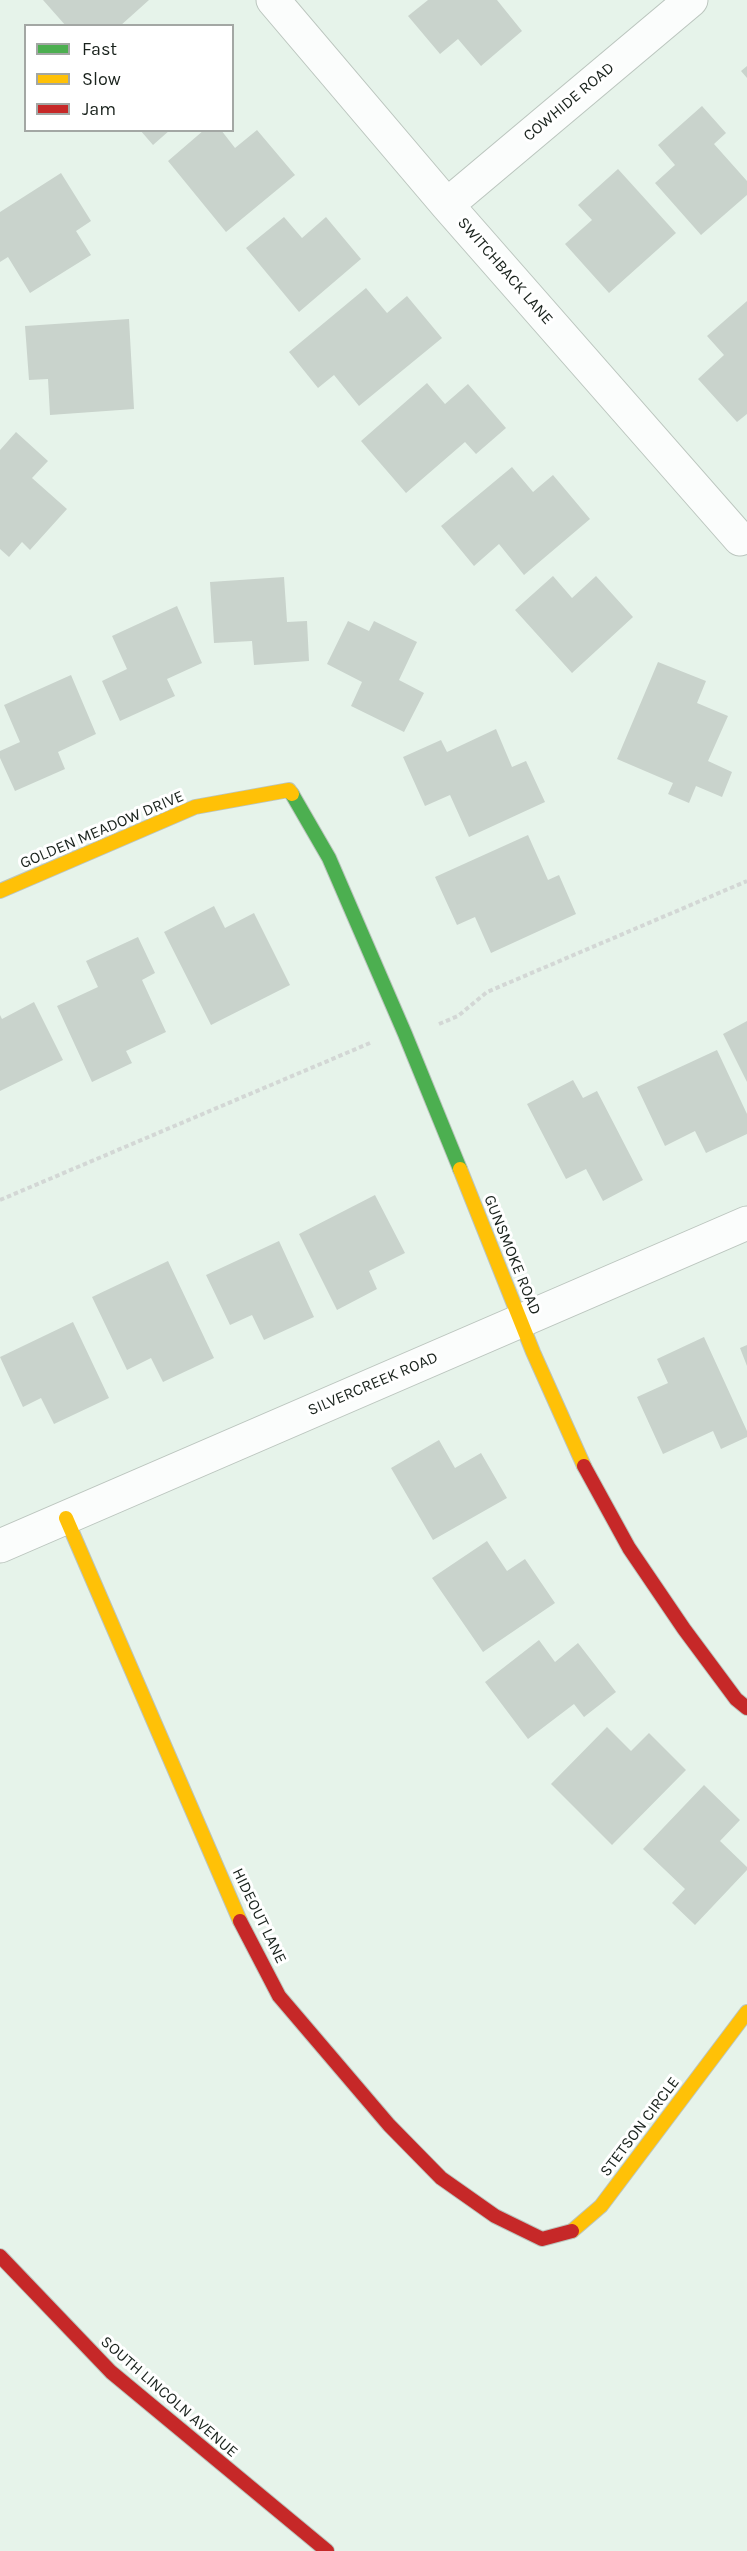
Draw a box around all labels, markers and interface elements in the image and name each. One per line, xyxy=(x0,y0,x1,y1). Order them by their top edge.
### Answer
legend xyxy=(24,24,234,132)
text: Fast xyxy=(82,38,117,60)
street label: COWHIDE ROAD xyxy=(520,58,618,146)
text: Slow xyxy=(82,68,121,90)
text: Jam xyxy=(82,98,116,120)
street label: SWITCHBACK LANE xyxy=(453,213,557,329)
street label: GOLDEN MEADOW DRIVE xyxy=(17,787,187,873)
street label: GUNSMOKE ROAD xyxy=(479,1192,545,1318)
street label: SILVERCREEK ROAD xyxy=(305,1348,441,1420)
street label: HIDEOUT LANE xyxy=(228,1865,290,1967)
street label: STETSON CIRCLE xyxy=(596,2073,684,2181)
street label: SOUTH LINCOLN AVENUE xyxy=(97,2332,241,2462)

